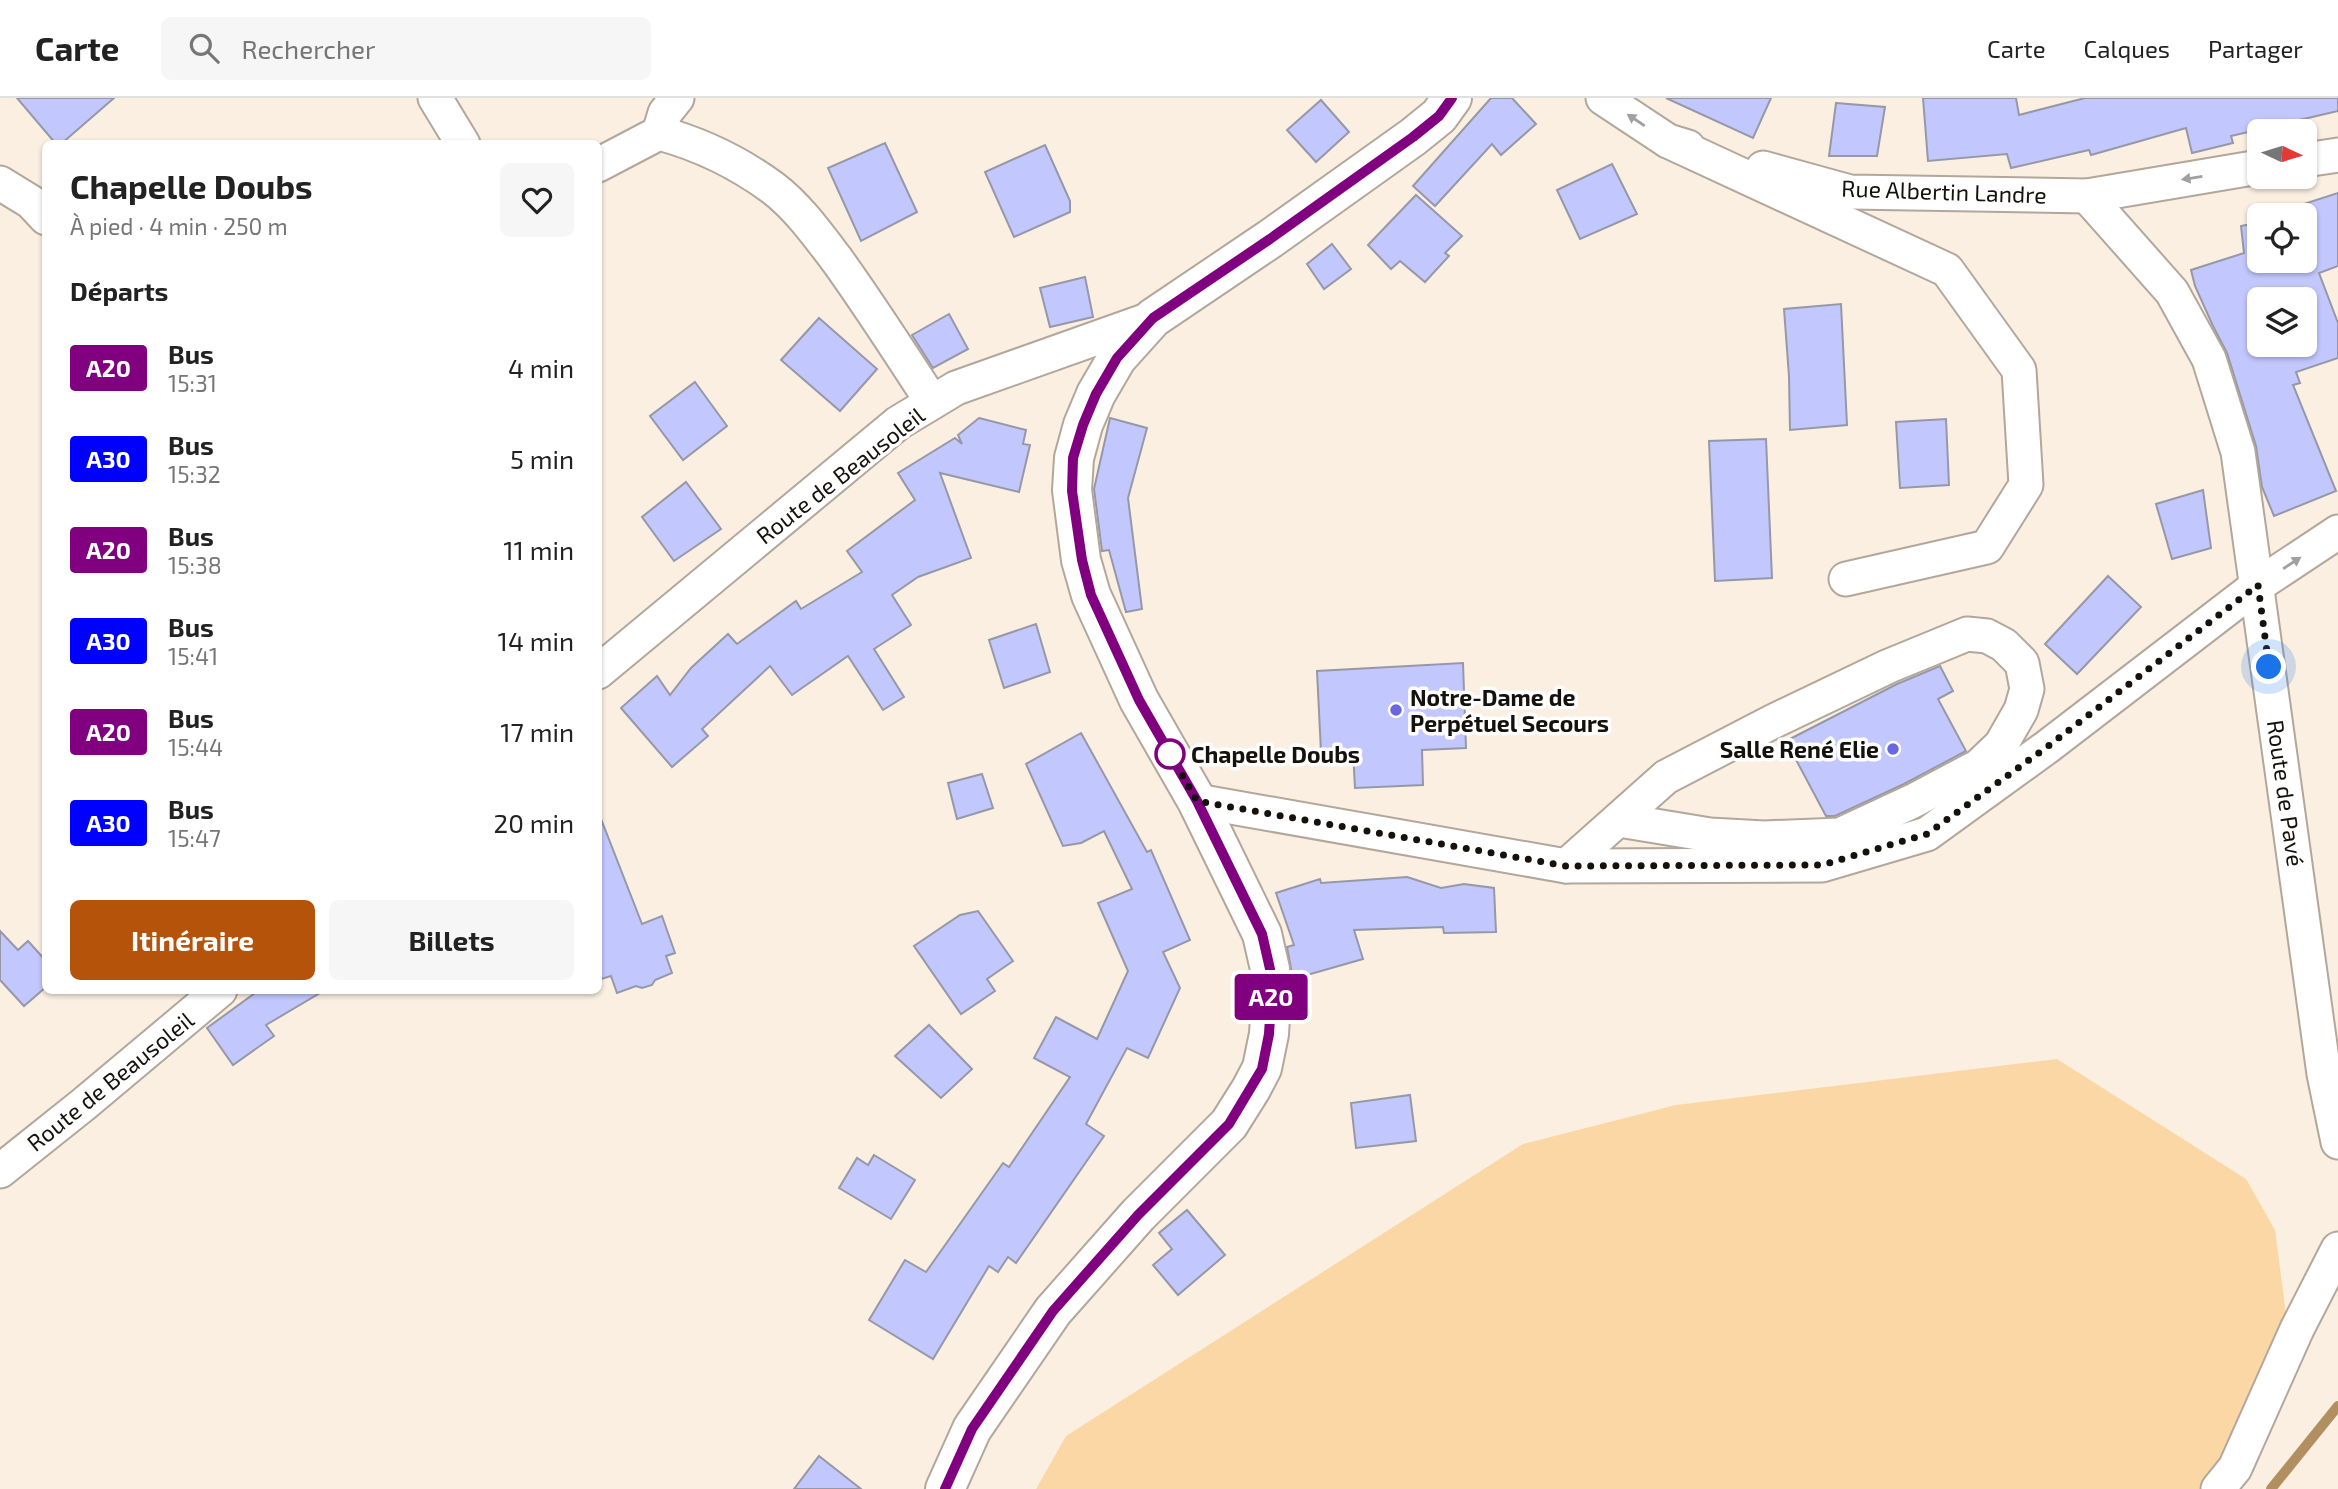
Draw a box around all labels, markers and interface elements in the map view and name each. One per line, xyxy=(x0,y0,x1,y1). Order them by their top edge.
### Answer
search box xyxy=(161,17,651,80)
text: Carte xyxy=(35,28,119,68)
icon: search xyxy=(185,29,223,67)
text: Rechercher xyxy=(241,33,375,64)
text: Carte xyxy=(1987,34,2046,63)
text: Calques xyxy=(2084,34,2170,63)
text: Partager xyxy=(2208,34,2303,63)
one-way arrow xyxy=(1627,113,1645,127)
north arrow xyxy=(2247,119,2317,189)
map controls xyxy=(2247,119,2317,357)
button: heart xyxy=(500,163,574,237)
text: Chapelle Doubs xyxy=(70,166,313,206)
street label: Rue Albertin Landre xyxy=(1841,173,2047,209)
one-way arrow xyxy=(2181,173,2203,184)
button: locate xyxy=(2247,203,2317,273)
text: À pied · 4 min · 250 m xyxy=(70,212,288,240)
text: Départs xyxy=(70,275,168,306)
button: layers xyxy=(2247,287,2317,357)
text: Bus xyxy=(168,338,214,369)
text: 4 min xyxy=(508,352,574,383)
text: A20 xyxy=(86,353,131,382)
text: 15:31 xyxy=(168,369,217,397)
street label: Route de Beausoleil xyxy=(750,400,930,549)
text: Bus xyxy=(168,429,214,460)
text: 5 min xyxy=(510,443,574,474)
text: A30 xyxy=(86,444,131,473)
text: 15:32 xyxy=(168,460,221,488)
text: Bus xyxy=(168,520,214,551)
text: 11 min xyxy=(503,534,574,565)
text: A20 xyxy=(86,535,131,564)
text: 15:38 xyxy=(168,551,222,579)
one-way arrow xyxy=(2282,556,2301,569)
text: Bus xyxy=(168,611,214,642)
text: 14 min xyxy=(498,625,574,656)
text: A30 xyxy=(86,626,131,655)
text: 15:41 xyxy=(168,642,218,670)
your location xyxy=(2251,649,2286,684)
place label: Notre-Dame de Perpétuel Secours xyxy=(1410,683,1609,737)
text: Bus xyxy=(168,702,214,733)
marker: Notre-Dame de Perpétuel Secours xyxy=(1388,702,1404,718)
text: 17 min xyxy=(500,716,574,747)
text: A20 xyxy=(86,717,131,746)
street label: Route de Pavé xyxy=(2262,718,2310,868)
text: 15:44 xyxy=(168,733,223,761)
place label: Salle René Elie xyxy=(1720,735,1879,763)
marker: Chapelle Doubs xyxy=(1155,739,1185,769)
place label: Chapelle Doubs xyxy=(1191,740,1360,768)
marker: Salle René Elie xyxy=(1885,741,1901,757)
text: Bus xyxy=(168,793,214,824)
text: 20 min xyxy=(494,807,574,838)
text: A30 xyxy=(86,808,131,837)
text: 15:47 xyxy=(168,824,221,852)
button: Itinéraire xyxy=(70,900,315,980)
button: Billets xyxy=(329,900,574,980)
line badge: A20 xyxy=(1231,974,1311,1020)
text: A20 xyxy=(1249,982,1293,1011)
street label: Route de Beausoleil xyxy=(21,1005,199,1157)

